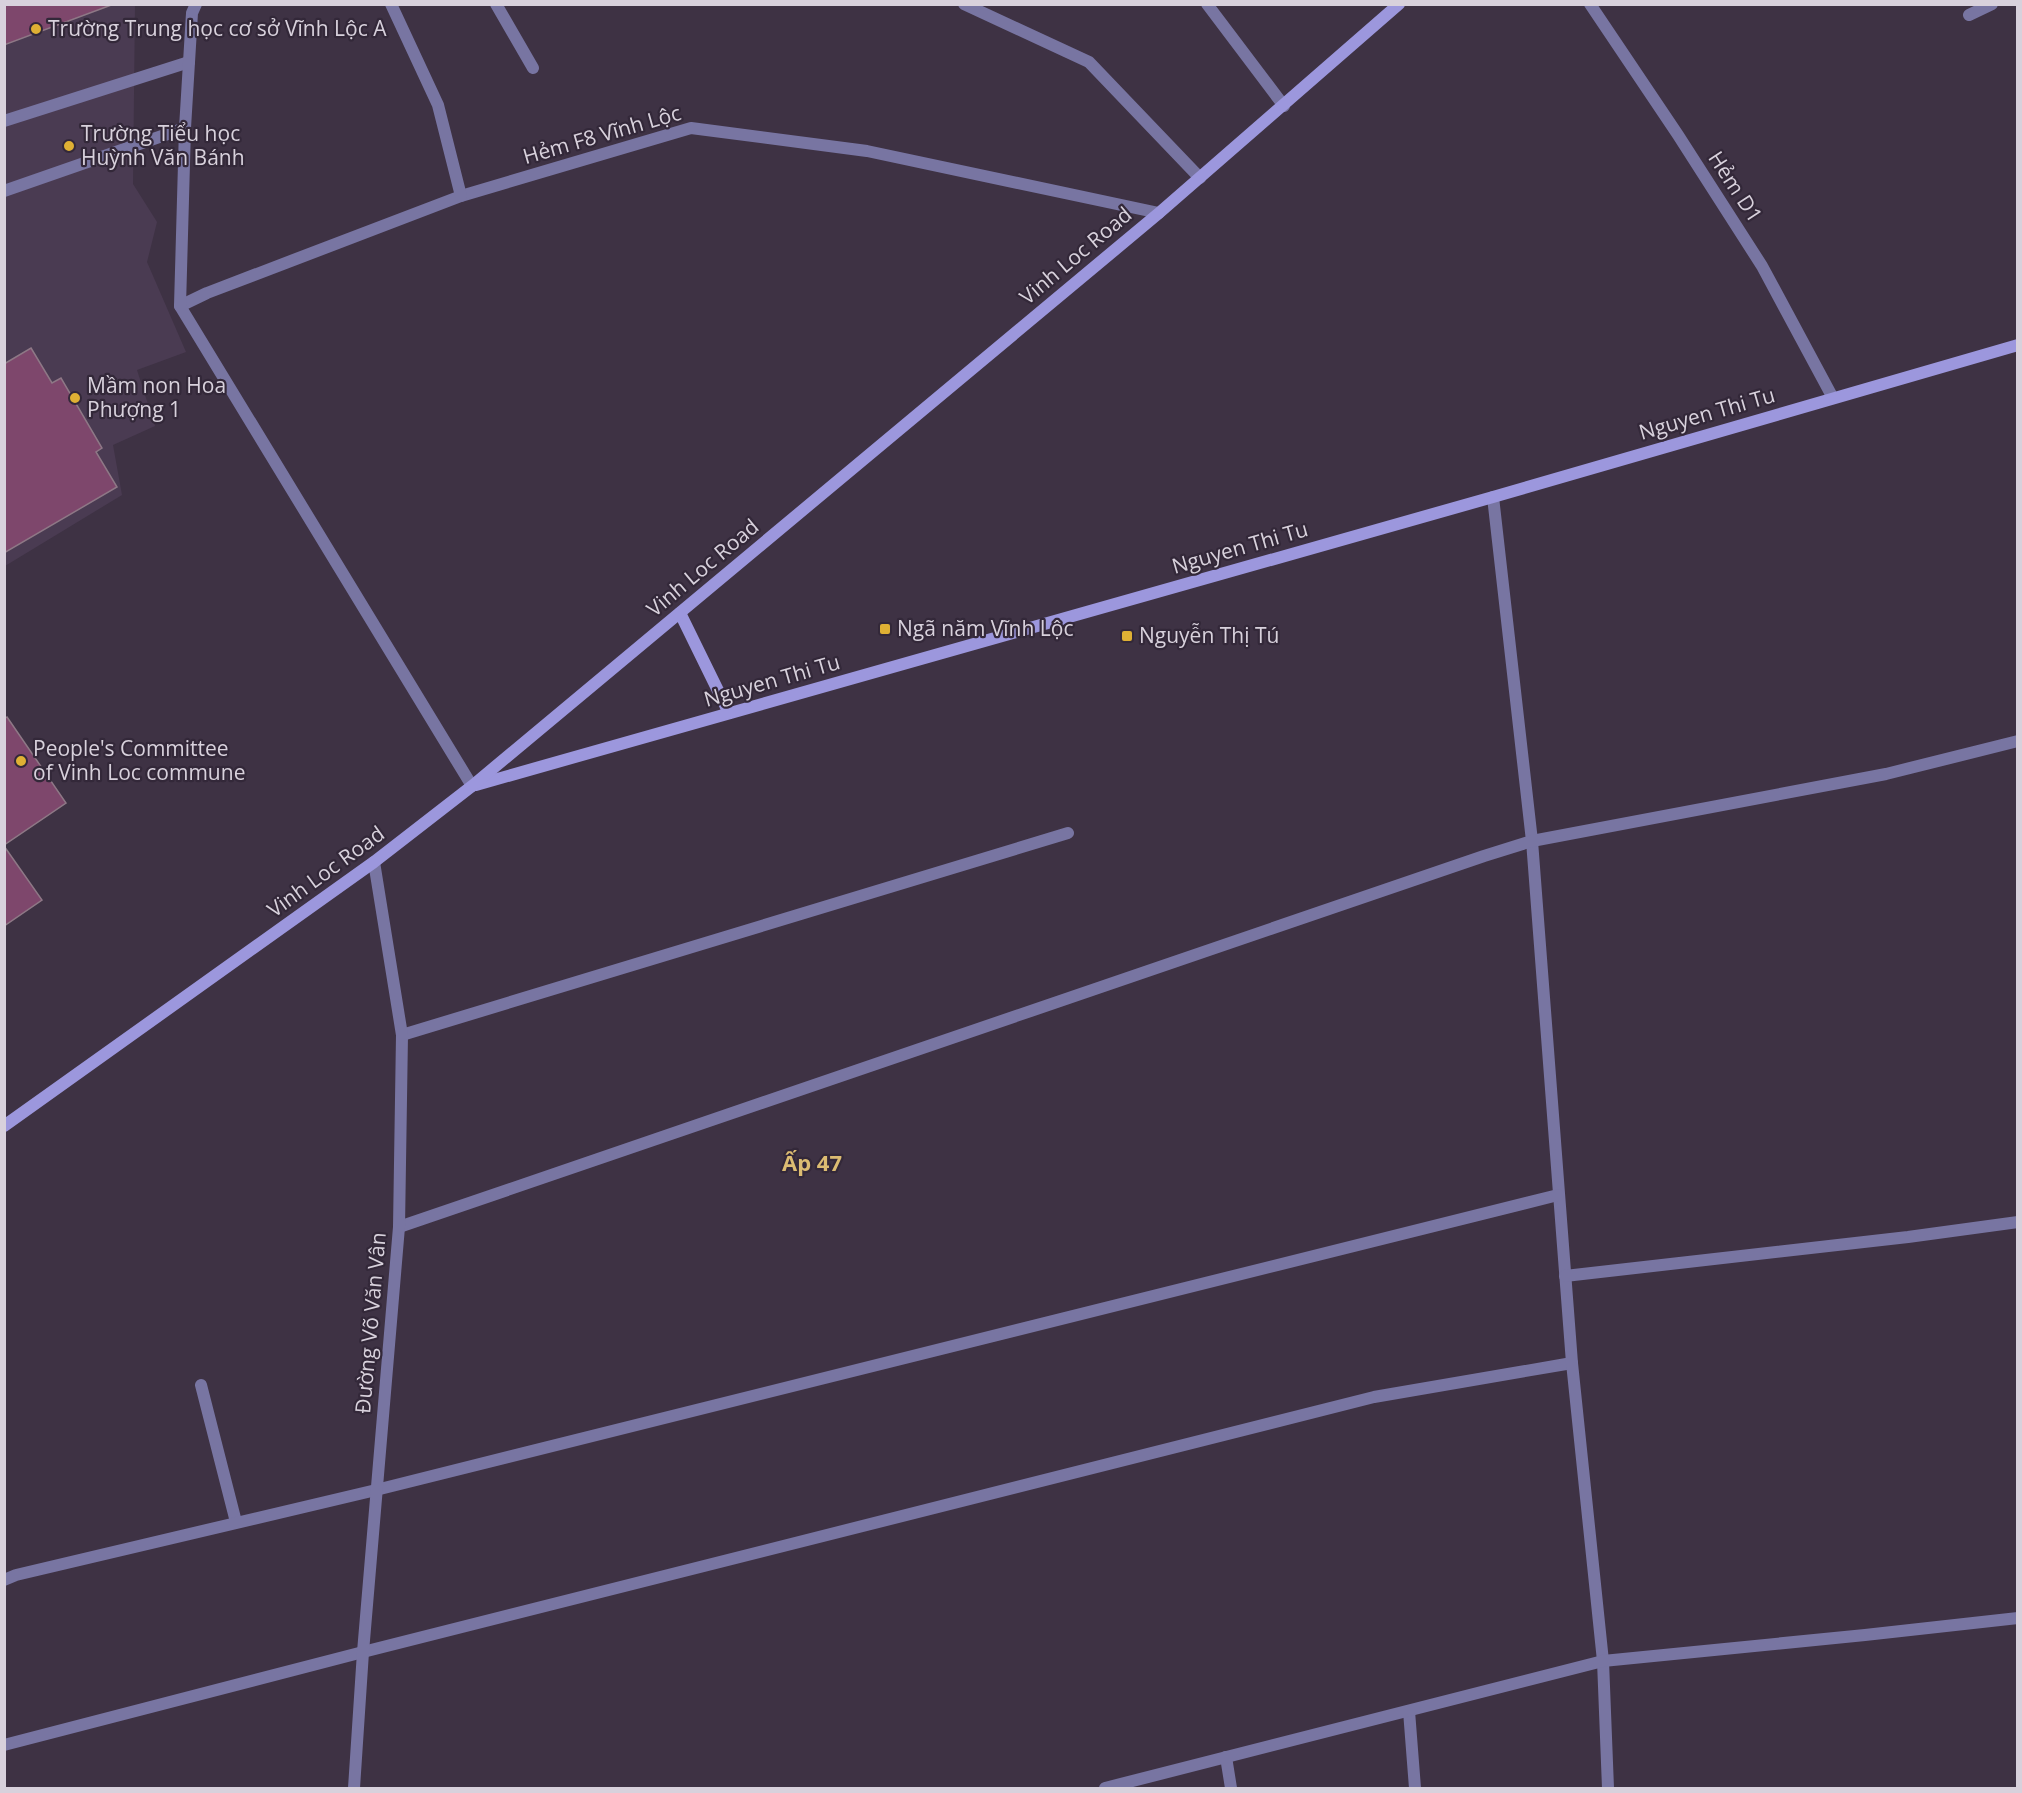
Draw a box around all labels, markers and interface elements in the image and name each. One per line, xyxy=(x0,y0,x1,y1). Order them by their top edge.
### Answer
place label: Trường Trung học cơ sở Vĩnh Lộc A xyxy=(48,14,387,42)
marker: Trường Trung học cơ sở Vĩnh Lộc A xyxy=(29,22,43,36)
street label: Hẻm F8 Vĩnh Lộc xyxy=(519,98,684,170)
place label: Trường Tiểu học Huỳnh Văn Bánh xyxy=(81,119,245,171)
marker: Trường Tiểu học Huỳnh Văn Bánh xyxy=(62,139,76,153)
street label: Hẻm D1 xyxy=(1702,146,1769,227)
street label: Vinh Loc Road xyxy=(1013,200,1137,310)
place label: Mầm non Hoa Phượng 1 xyxy=(87,371,226,423)
street label: Nguyen Thi Tu xyxy=(1635,380,1778,446)
marker: Mầm non Hoa Phượng 1 xyxy=(68,391,82,405)
street label: Vinh Loc Road xyxy=(640,512,764,622)
street label: Nguyen Thi Tu xyxy=(1168,514,1311,580)
place label: Ngã năm Vĩnh Lộc xyxy=(897,614,1073,642)
place label: Nguyễn Thị Tú xyxy=(1139,621,1279,649)
marker: Ngã năm Vĩnh Lộc xyxy=(878,622,892,636)
marker: Nguyễn Thị Tú xyxy=(1120,629,1134,643)
street label: Nguyen Thi Tu xyxy=(700,647,843,713)
place label: People's Committee of Vinh Loc commune xyxy=(33,734,245,786)
marker: People's Committee of Vinh Loc commune xyxy=(14,754,28,768)
street label: Vinh Loc Road xyxy=(261,819,390,923)
district label: Ấp 47 xyxy=(782,1147,842,1177)
street label: Đường Võ Văn Vân xyxy=(348,1231,392,1415)

